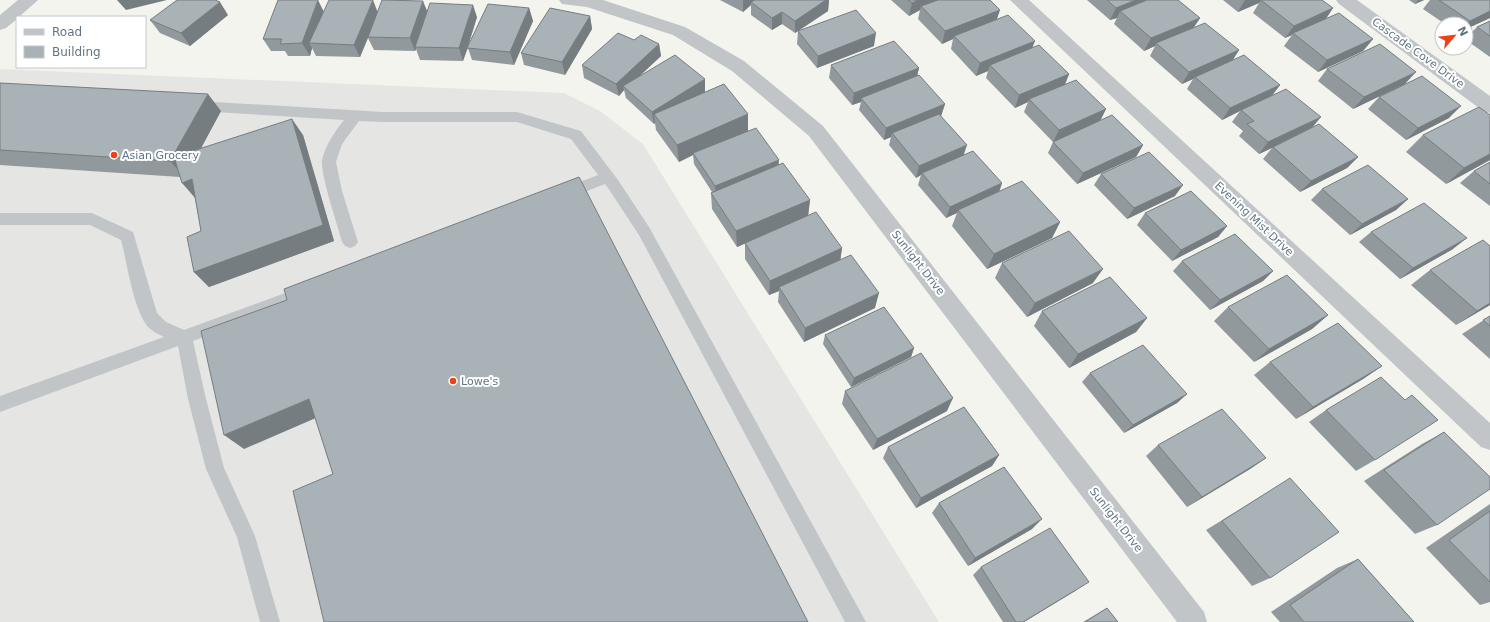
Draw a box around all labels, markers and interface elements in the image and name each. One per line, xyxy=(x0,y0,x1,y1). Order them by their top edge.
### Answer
street label: Cascade Cove Drive xyxy=(1369,15,1467,91)
legend xyxy=(16,16,146,68)
north arrow xyxy=(1434,16,1474,56)
text: N xyxy=(1454,24,1470,39)
text: Road xyxy=(52,25,82,39)
text: Building xyxy=(52,45,101,59)
place label: Asian Grocery xyxy=(122,149,199,162)
marker: Asian Grocery xyxy=(109,150,119,160)
street label: Evening Mist Drive xyxy=(1212,179,1296,259)
street label: Sunlight Drive xyxy=(889,228,947,298)
place label: Lowe's xyxy=(461,375,498,388)
marker: Lowe's xyxy=(448,376,458,386)
street label: Sunlight Drive xyxy=(1087,485,1145,555)

